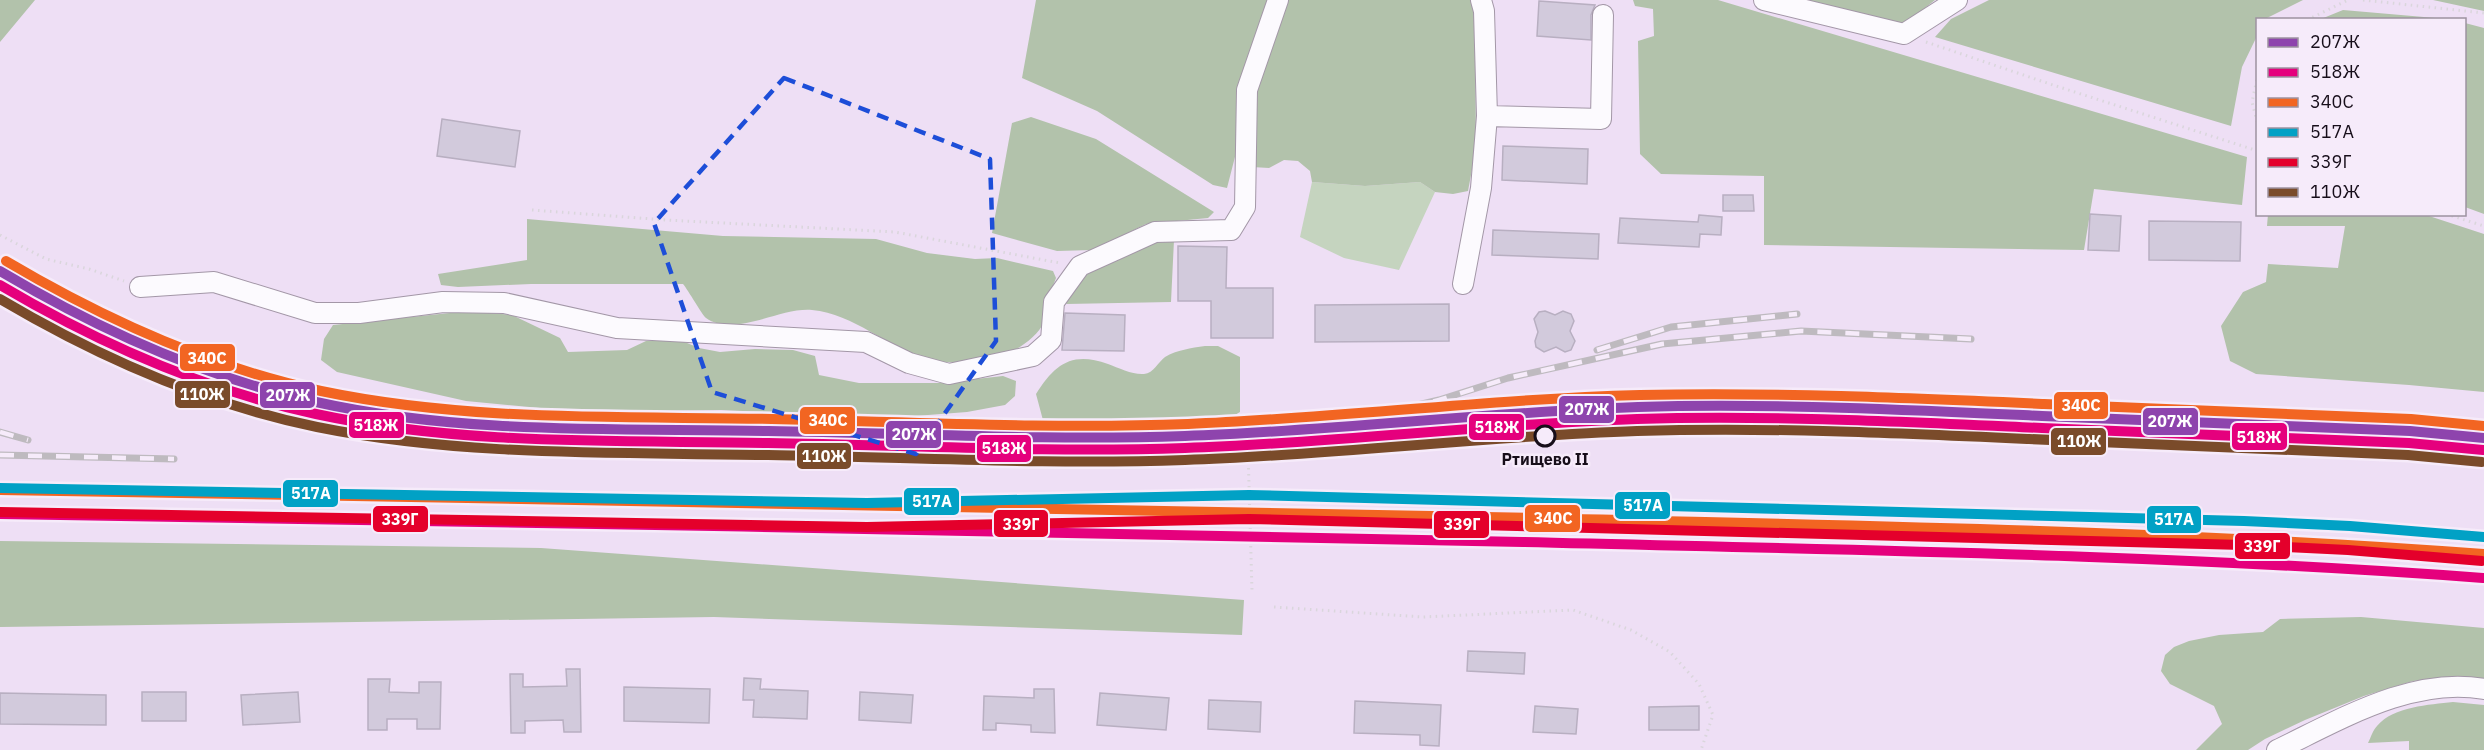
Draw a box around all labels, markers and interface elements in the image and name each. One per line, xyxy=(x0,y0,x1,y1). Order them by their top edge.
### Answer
legend xyxy=(2256,18,2466,216)
text: 207Ж xyxy=(2310,30,2360,53)
text: 518Ж xyxy=(2310,60,2360,83)
text: 340С xyxy=(2310,90,2354,113)
text: 517А xyxy=(2310,120,2354,143)
text: 339Г xyxy=(2310,150,2351,173)
text: 110Ж xyxy=(2310,180,2360,203)
line badge: 340С xyxy=(179,343,236,372)
text: 340С xyxy=(187,348,227,368)
line badge: 110Ж xyxy=(174,380,231,409)
line badge: 207Ж xyxy=(259,381,316,409)
text: 110Ж xyxy=(180,384,224,404)
text: 207Ж xyxy=(266,385,310,405)
line badge: 340С xyxy=(2053,391,2109,420)
line badge: 207Ж xyxy=(1558,395,1615,424)
text: 340С xyxy=(2061,395,2101,415)
text: 207Ж xyxy=(1565,399,1609,419)
line badge: 340С xyxy=(799,406,856,435)
line badge: 207Ж xyxy=(2142,407,2199,436)
text: 340С xyxy=(808,410,848,430)
line badge: 518Ж xyxy=(348,411,405,439)
text: 207Ж xyxy=(2148,411,2192,431)
line badge: 518Ж xyxy=(1468,413,1525,441)
text: 518Ж xyxy=(354,415,398,435)
text: 518Ж xyxy=(1475,417,1519,437)
line badge: 207Ж xyxy=(885,420,942,449)
line badge: 518Ж xyxy=(2231,422,2288,451)
text: 207Ж xyxy=(892,424,936,444)
marker: Ртищево II xyxy=(1534,425,1556,447)
line badge: 110Ж xyxy=(2050,427,2107,456)
text: 518Ж xyxy=(2237,427,2281,447)
text: 110Ж xyxy=(2057,431,2101,451)
line badge: 518Ж xyxy=(976,434,1032,463)
text: 518Ж xyxy=(982,438,1026,458)
line badge: 110Ж xyxy=(796,442,852,470)
text: 110Ж xyxy=(802,446,846,466)
place label: Ртищево II xyxy=(1501,449,1589,469)
line badge: 517А xyxy=(282,479,339,508)
text: 517А xyxy=(291,483,331,503)
line badge: 517А xyxy=(903,487,960,516)
text: 517А xyxy=(912,491,952,511)
line badge: 517А xyxy=(1614,491,1671,520)
text: 517А xyxy=(1623,495,1663,515)
line badge: 340С xyxy=(1524,504,1581,533)
line badge: 339Г xyxy=(372,505,429,533)
line badge: 517А xyxy=(2146,505,2202,534)
text: 340С xyxy=(1533,508,1573,528)
text: 339Г xyxy=(381,509,419,529)
line badge: 339Г xyxy=(993,509,1049,538)
text: 517А xyxy=(2154,509,2194,529)
line badge: 339Г xyxy=(1433,510,1490,539)
text: 339Г xyxy=(1002,514,1040,534)
text: 339Г xyxy=(1443,514,1481,534)
line badge: 339Г xyxy=(2234,532,2291,560)
text: 339Г xyxy=(2243,536,2281,556)

